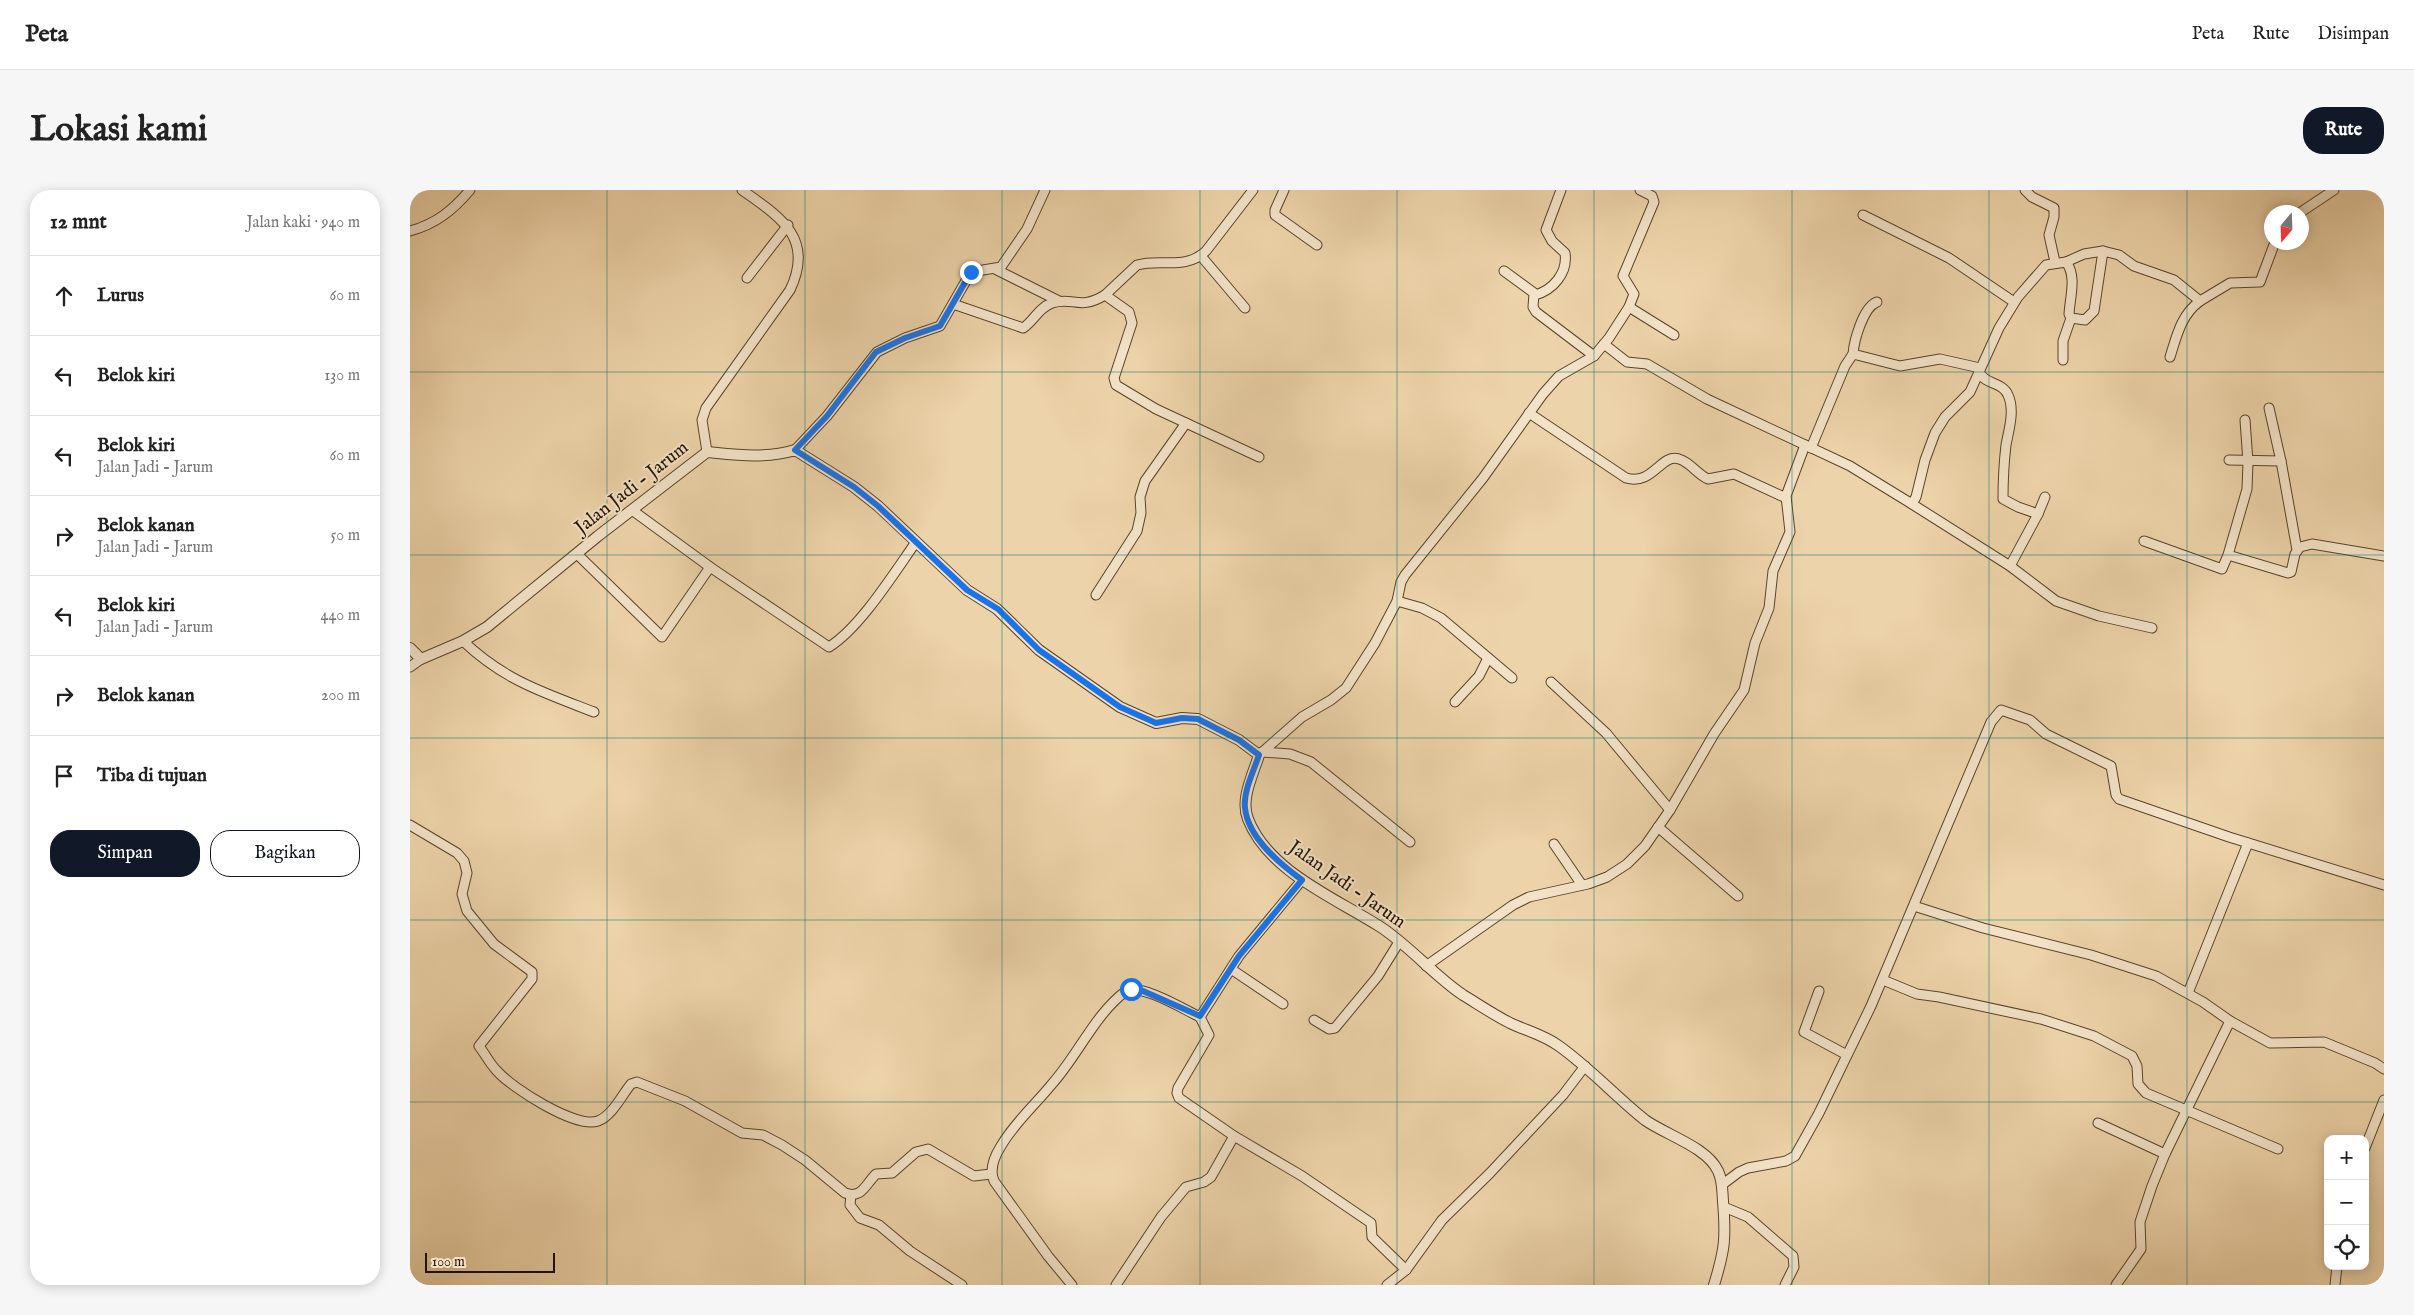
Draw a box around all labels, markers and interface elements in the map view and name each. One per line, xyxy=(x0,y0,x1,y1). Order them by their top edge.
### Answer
text: Peta xyxy=(25,19,68,50)
text: Peta xyxy=(2192,23,2224,46)
text: Rute xyxy=(2252,23,2290,46)
text: Disimpan xyxy=(2318,23,2389,46)
button: Rute xyxy=(2303,107,2384,154)
text: Lokasi kami xyxy=(30,108,207,153)
north arrow xyxy=(2264,205,2309,250)
text: 12 mnt xyxy=(50,209,107,236)
text: Jalan kaki · 940 m xyxy=(246,213,360,233)
route end xyxy=(960,261,983,284)
icon: ahead xyxy=(50,282,78,310)
text: Lurus xyxy=(97,284,144,308)
text: 60 m xyxy=(330,286,360,306)
icon: left xyxy=(50,362,78,390)
text: Belok kiri xyxy=(97,364,175,388)
text: 130 m xyxy=(324,366,360,386)
text: Belok kiri xyxy=(97,434,175,458)
street label: Jalan Jadi - Jarum xyxy=(569,436,694,541)
icon: left xyxy=(50,442,78,470)
text: 60 m xyxy=(330,446,360,466)
text: Jalan Jadi - Jarum xyxy=(97,458,213,478)
text: Belok kanan xyxy=(97,514,195,538)
icon: right xyxy=(50,522,78,550)
text: 50 m xyxy=(331,526,360,546)
text: Jalan Jadi - Jarum xyxy=(97,538,213,558)
text: Belok kiri xyxy=(97,594,175,618)
icon: left xyxy=(50,602,78,630)
text: 440 m xyxy=(321,606,360,626)
text: Jalan Jadi - Jarum xyxy=(97,618,213,638)
icon: right xyxy=(50,682,78,710)
text: Belok kanan xyxy=(97,684,195,708)
text: 200 m xyxy=(321,686,360,706)
icon: arrive xyxy=(50,762,78,790)
text: Tiba di tujuan xyxy=(97,764,207,788)
button: Simpan xyxy=(50,830,200,877)
button: Bagikan xyxy=(210,830,360,877)
street label: Jalan Jadi - Jarum xyxy=(1282,834,1411,935)
route start xyxy=(1120,978,1143,1001)
map controls xyxy=(2324,1135,2369,1270)
button: + xyxy=(2324,1135,2369,1180)
button: − xyxy=(2324,1180,2369,1225)
button: locate xyxy=(2324,1225,2369,1270)
scale bar xyxy=(425,1250,555,1273)
text: 100 m xyxy=(432,1253,465,1271)

